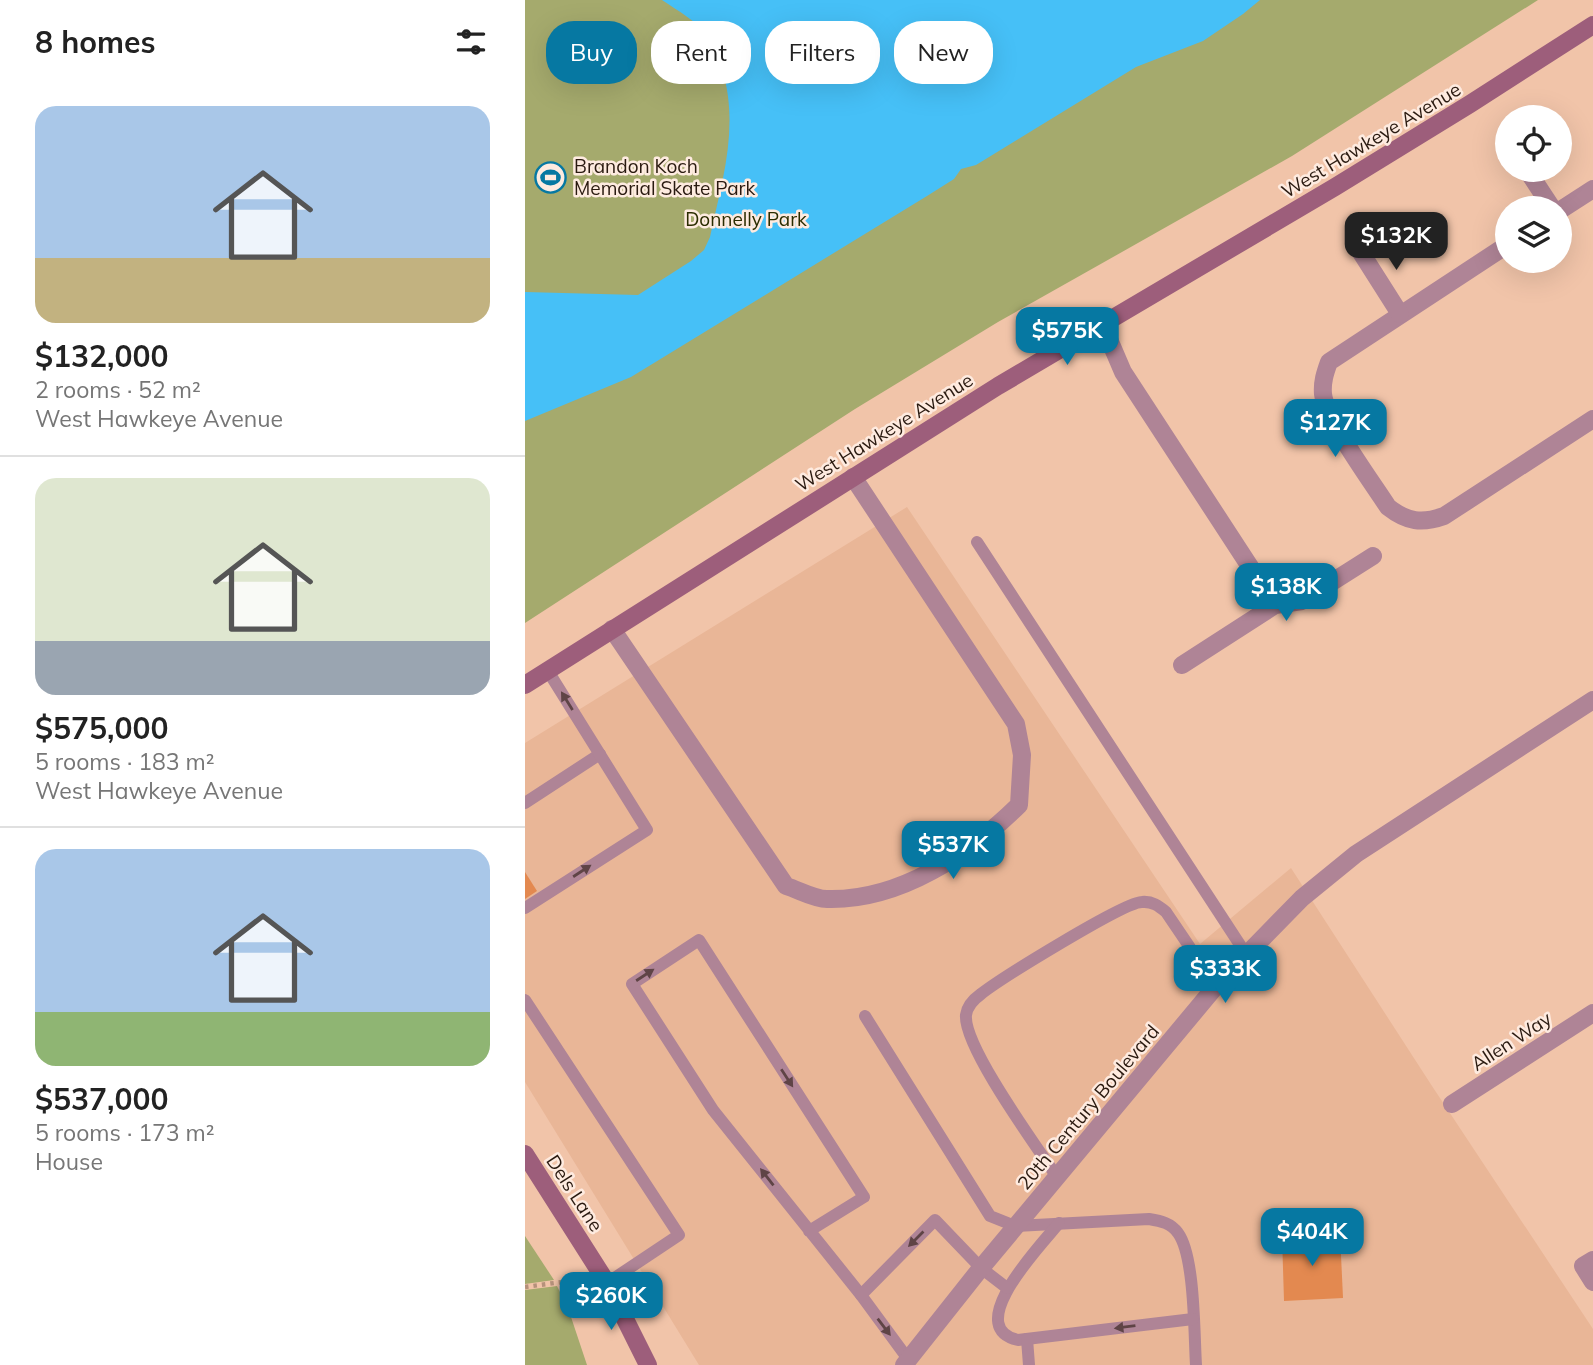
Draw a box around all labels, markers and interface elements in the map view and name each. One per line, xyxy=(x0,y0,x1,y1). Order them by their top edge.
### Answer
chip: Buy xyxy=(546,21,637,84)
chip: Rent xyxy=(651,21,751,84)
chip: Filters xyxy=(765,21,880,84)
chip: New xyxy=(894,21,993,84)
text: 8 homes xyxy=(35,23,156,61)
icon: filters xyxy=(452,23,490,61)
street label: West Hawkeye Avenue xyxy=(1277,77,1465,203)
map controls xyxy=(1495,105,1572,273)
button: locate xyxy=(1495,105,1572,182)
icon: home xyxy=(200,152,326,278)
place label: Brandon Koch Memorial Skate Park xyxy=(574,154,755,200)
sports icon: Brandon Koch Memorial Skate Park xyxy=(534,160,568,194)
button: layers xyxy=(1495,196,1572,273)
park label: Donnelly Park xyxy=(685,207,807,231)
pin: $132K xyxy=(1347,212,1445,272)
text: $132K xyxy=(1361,220,1431,249)
pin: $575K xyxy=(1018,308,1116,367)
text: $575K xyxy=(1032,315,1102,344)
text: $132,000 xyxy=(35,337,168,375)
street label: West Hawkeye Avenue xyxy=(791,368,977,496)
text: 2 rooms · 52 m² xyxy=(35,375,201,404)
pin: $127K xyxy=(1286,400,1384,459)
text: West Hawkeye Avenue xyxy=(35,404,283,433)
text: $127K xyxy=(1300,407,1370,436)
icon: home xyxy=(200,524,326,650)
pin: $138K xyxy=(1237,564,1335,623)
text: $138K xyxy=(1251,571,1321,600)
one-way arrow xyxy=(561,692,574,711)
text: $575,000 xyxy=(35,709,168,747)
text: 5 rooms · 183 m² xyxy=(35,747,215,776)
text: West Hawkeye Avenue xyxy=(35,776,283,805)
pin: $537K xyxy=(904,822,1002,881)
text: $537K xyxy=(918,829,988,858)
one-way arrow xyxy=(573,865,592,878)
icon: home xyxy=(200,895,326,1021)
pin: $333K xyxy=(1176,946,1274,1005)
text: $333K xyxy=(1190,953,1260,982)
one-way arrow xyxy=(636,969,655,982)
street label: Allen Way xyxy=(1466,1006,1556,1076)
street label: 20th Century Boulevard xyxy=(1012,1019,1164,1195)
one-way arrow xyxy=(780,1068,793,1087)
text: $537,000 xyxy=(35,1080,168,1118)
text: 5 rooms · 173 m² xyxy=(35,1118,215,1147)
text: House xyxy=(35,1147,103,1176)
street label: Dels Lane xyxy=(541,1150,609,1236)
one-way arrow xyxy=(759,1169,774,1187)
pin: $404K xyxy=(1263,1208,1361,1268)
text: $404K xyxy=(1277,1216,1347,1245)
one-way arrow xyxy=(909,1230,925,1247)
pin: $260K xyxy=(562,1272,660,1332)
text: $260K xyxy=(576,1280,646,1309)
one-way arrow xyxy=(877,1318,891,1336)
one-way arrow xyxy=(1114,1322,1136,1333)

